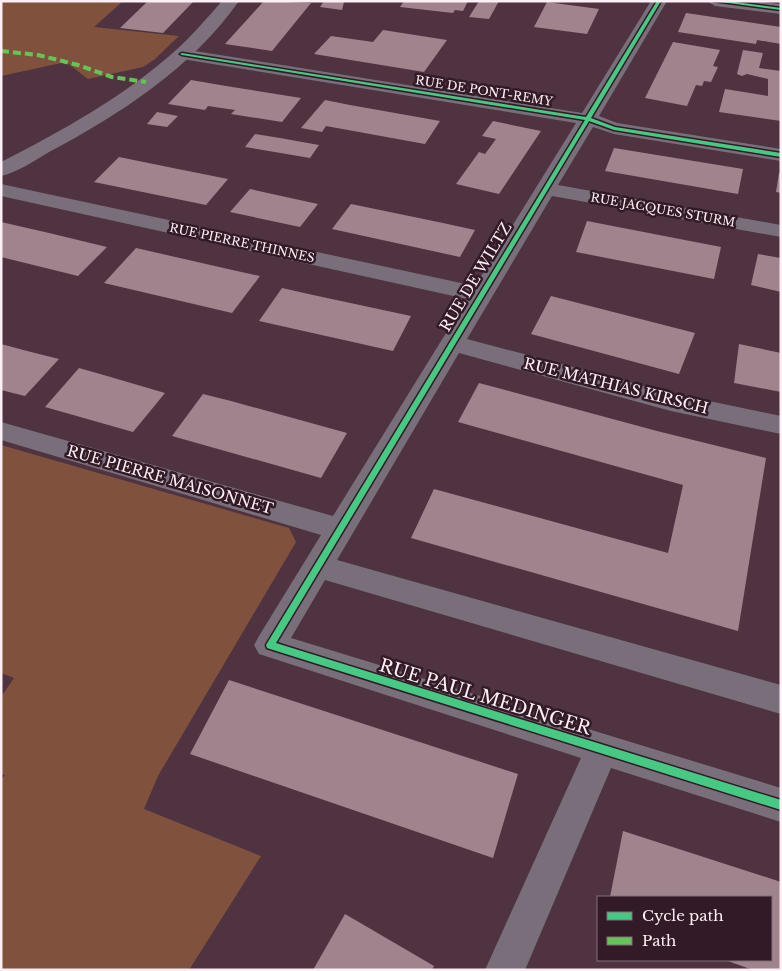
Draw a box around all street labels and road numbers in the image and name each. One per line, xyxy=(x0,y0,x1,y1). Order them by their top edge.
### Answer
street label: RUE DE PONT-REMY xyxy=(414,72,554,109)
street label: RUE JACQUES STURM xyxy=(590,189,737,230)
street label: RUE DE WILTZ xyxy=(435,219,516,335)
street label: RUE PIERRE THINNES xyxy=(168,220,316,265)
street label: RUE MATHIAS KIRSCH xyxy=(522,353,710,418)
street label: RUE PIERRE MAISONNET xyxy=(65,441,275,518)
street label: RUE PAUL MEDINGER xyxy=(377,654,594,740)

